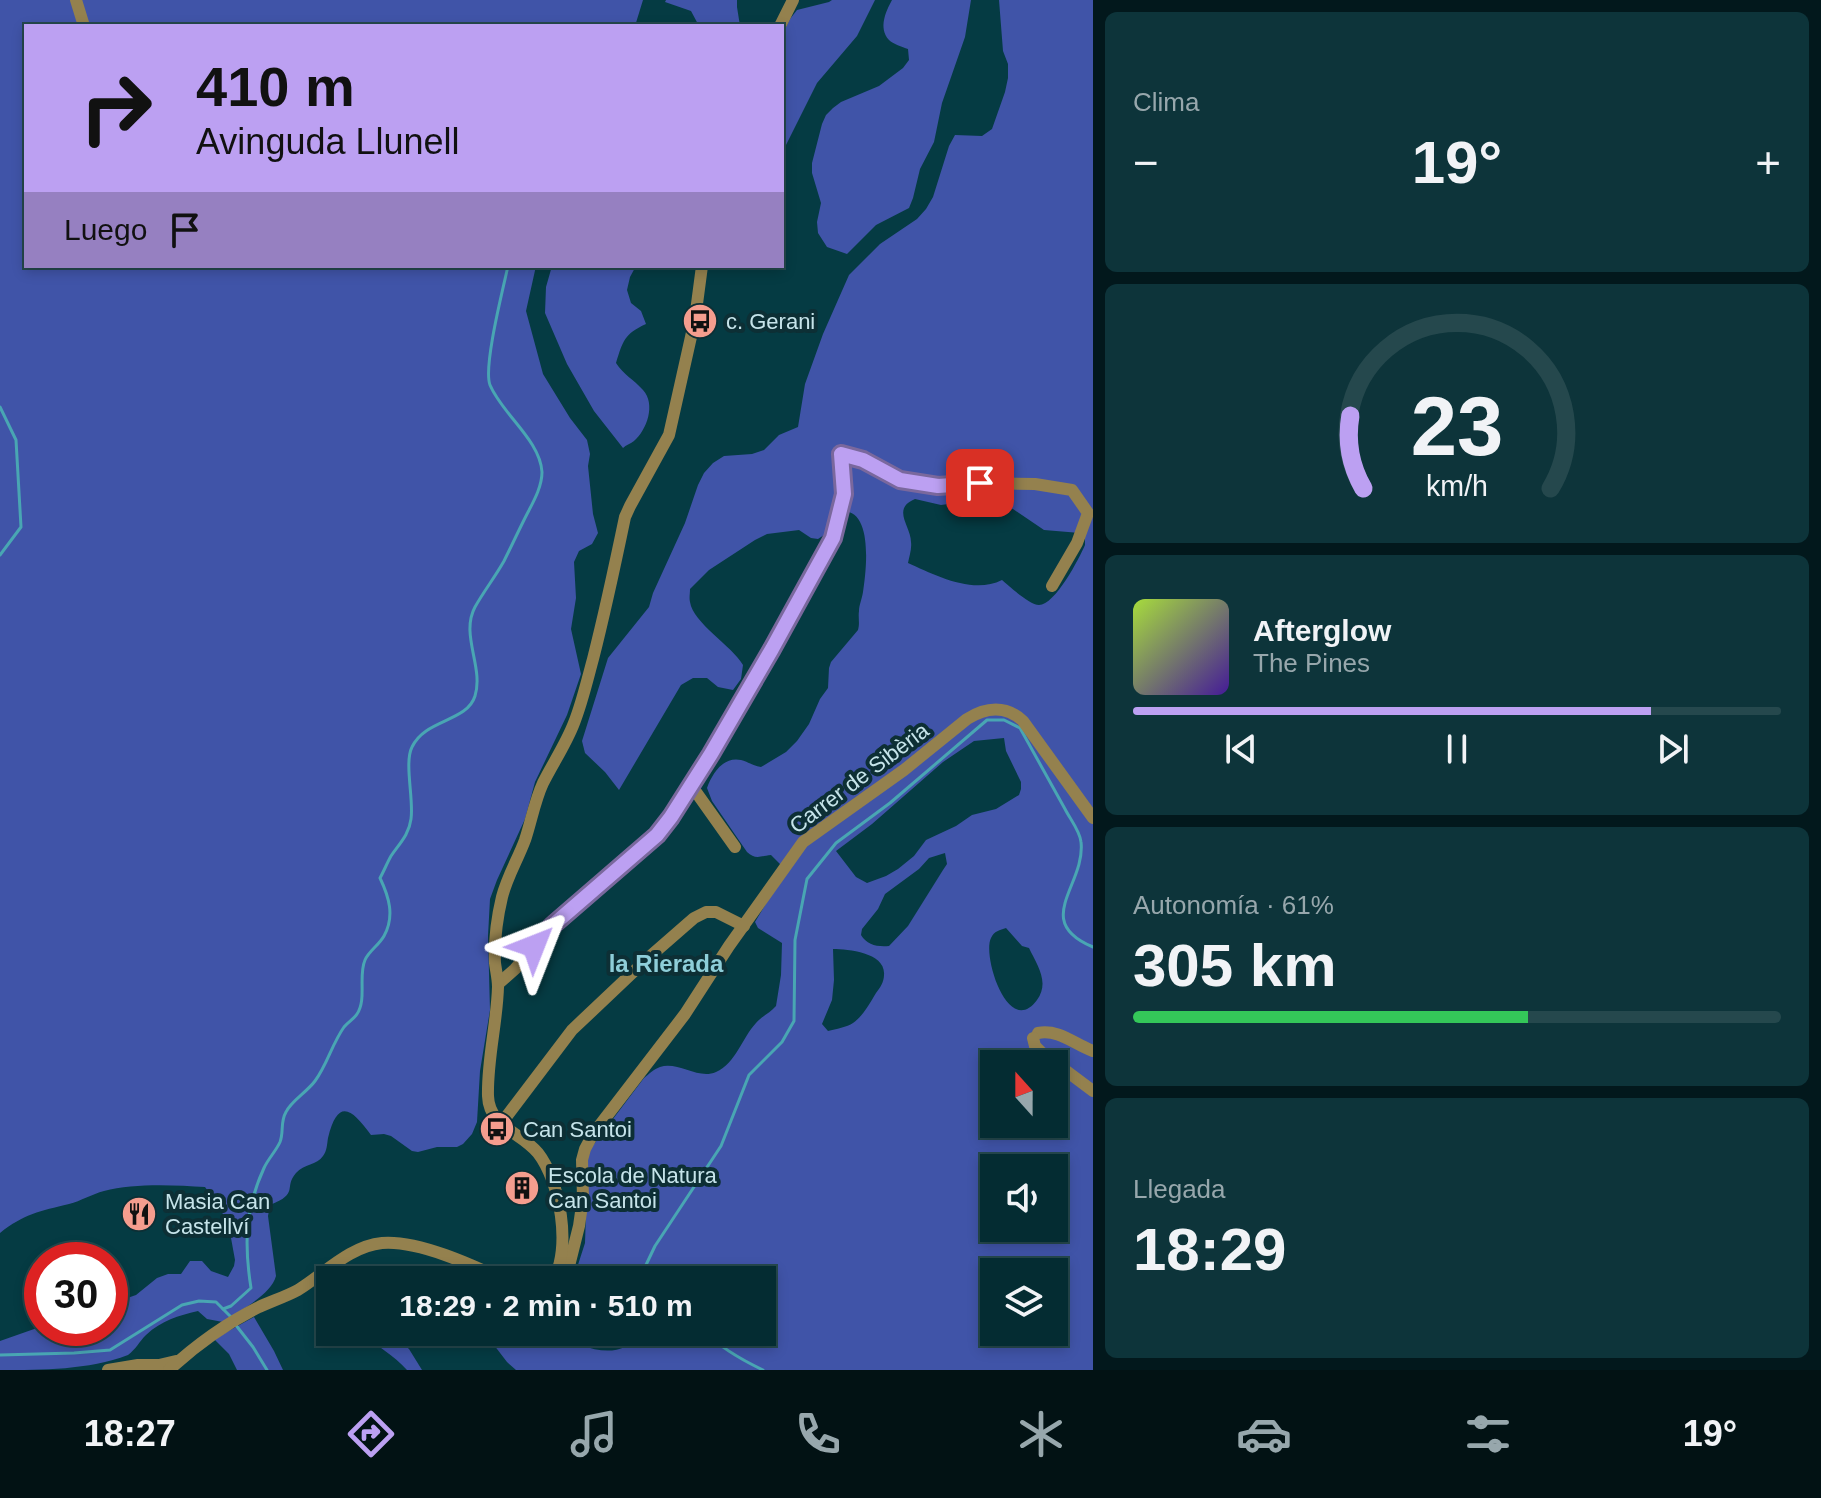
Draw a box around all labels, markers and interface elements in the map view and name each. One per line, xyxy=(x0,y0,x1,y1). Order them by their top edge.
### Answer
text: 410 m xyxy=(196,55,355,118)
icon: right xyxy=(64,56,168,160)
text: Clima xyxy=(1133,87,1199,117)
text: Avinguda Llunell xyxy=(196,121,460,162)
text: 19° xyxy=(1412,129,1502,196)
text: − xyxy=(1133,138,1159,187)
text: + xyxy=(1755,138,1781,187)
icon: arrive xyxy=(163,208,207,252)
text: Luego xyxy=(64,213,147,246)
bus stop icon: c. Gerani xyxy=(681,302,719,340)
place label: c. Gerani xyxy=(726,309,815,334)
text: 23 xyxy=(1411,380,1503,473)
pin xyxy=(946,449,1014,517)
icon: arrive xyxy=(958,461,1002,505)
text: km/h xyxy=(1426,471,1488,503)
text: Afterglow xyxy=(1253,614,1391,647)
text: The Pines xyxy=(1253,648,1370,678)
street label: Carrer de Sibèria xyxy=(785,717,934,838)
icon: previous xyxy=(1219,727,1263,771)
icon: pause xyxy=(1435,727,1479,771)
icon: next xyxy=(1651,727,1695,771)
text: Autonomía · 61% xyxy=(1133,890,1334,920)
position arrow xyxy=(492,904,576,988)
text: 305 km xyxy=(1133,932,1337,999)
district label: la Rierada xyxy=(609,950,724,977)
north arrow xyxy=(980,1050,1068,1138)
map controls xyxy=(980,1050,1068,1346)
bus stop icon: Can Santoi xyxy=(478,1110,516,1148)
place label: Can Santoi xyxy=(523,1117,632,1142)
button: sound xyxy=(980,1154,1068,1242)
place label: Escola de Natura Can Santoi xyxy=(548,1163,718,1213)
building icon: Escola de Natura Can Santoi xyxy=(503,1169,541,1207)
text: Llegada xyxy=(1133,1174,1226,1204)
place label: Masia Can Castellví xyxy=(165,1189,270,1239)
restaurant icon: Masia Can Castellví xyxy=(120,1195,158,1233)
text: 18:29 xyxy=(1133,1216,1286,1283)
speed limit sign: 30 xyxy=(24,1242,128,1346)
button: layers xyxy=(980,1258,1068,1346)
text: 18:29 · 2 min · 510 m xyxy=(399,1289,693,1322)
icon: directions xyxy=(343,1406,399,1462)
icon: music xyxy=(566,1406,622,1462)
icon: phone xyxy=(790,1406,846,1462)
icon: climate xyxy=(1013,1406,1069,1462)
icon: car xyxy=(1236,1406,1292,1462)
icon: filters xyxy=(1460,1406,1516,1462)
text: 18:27 xyxy=(84,1413,176,1454)
text: 19° xyxy=(1683,1413,1737,1454)

